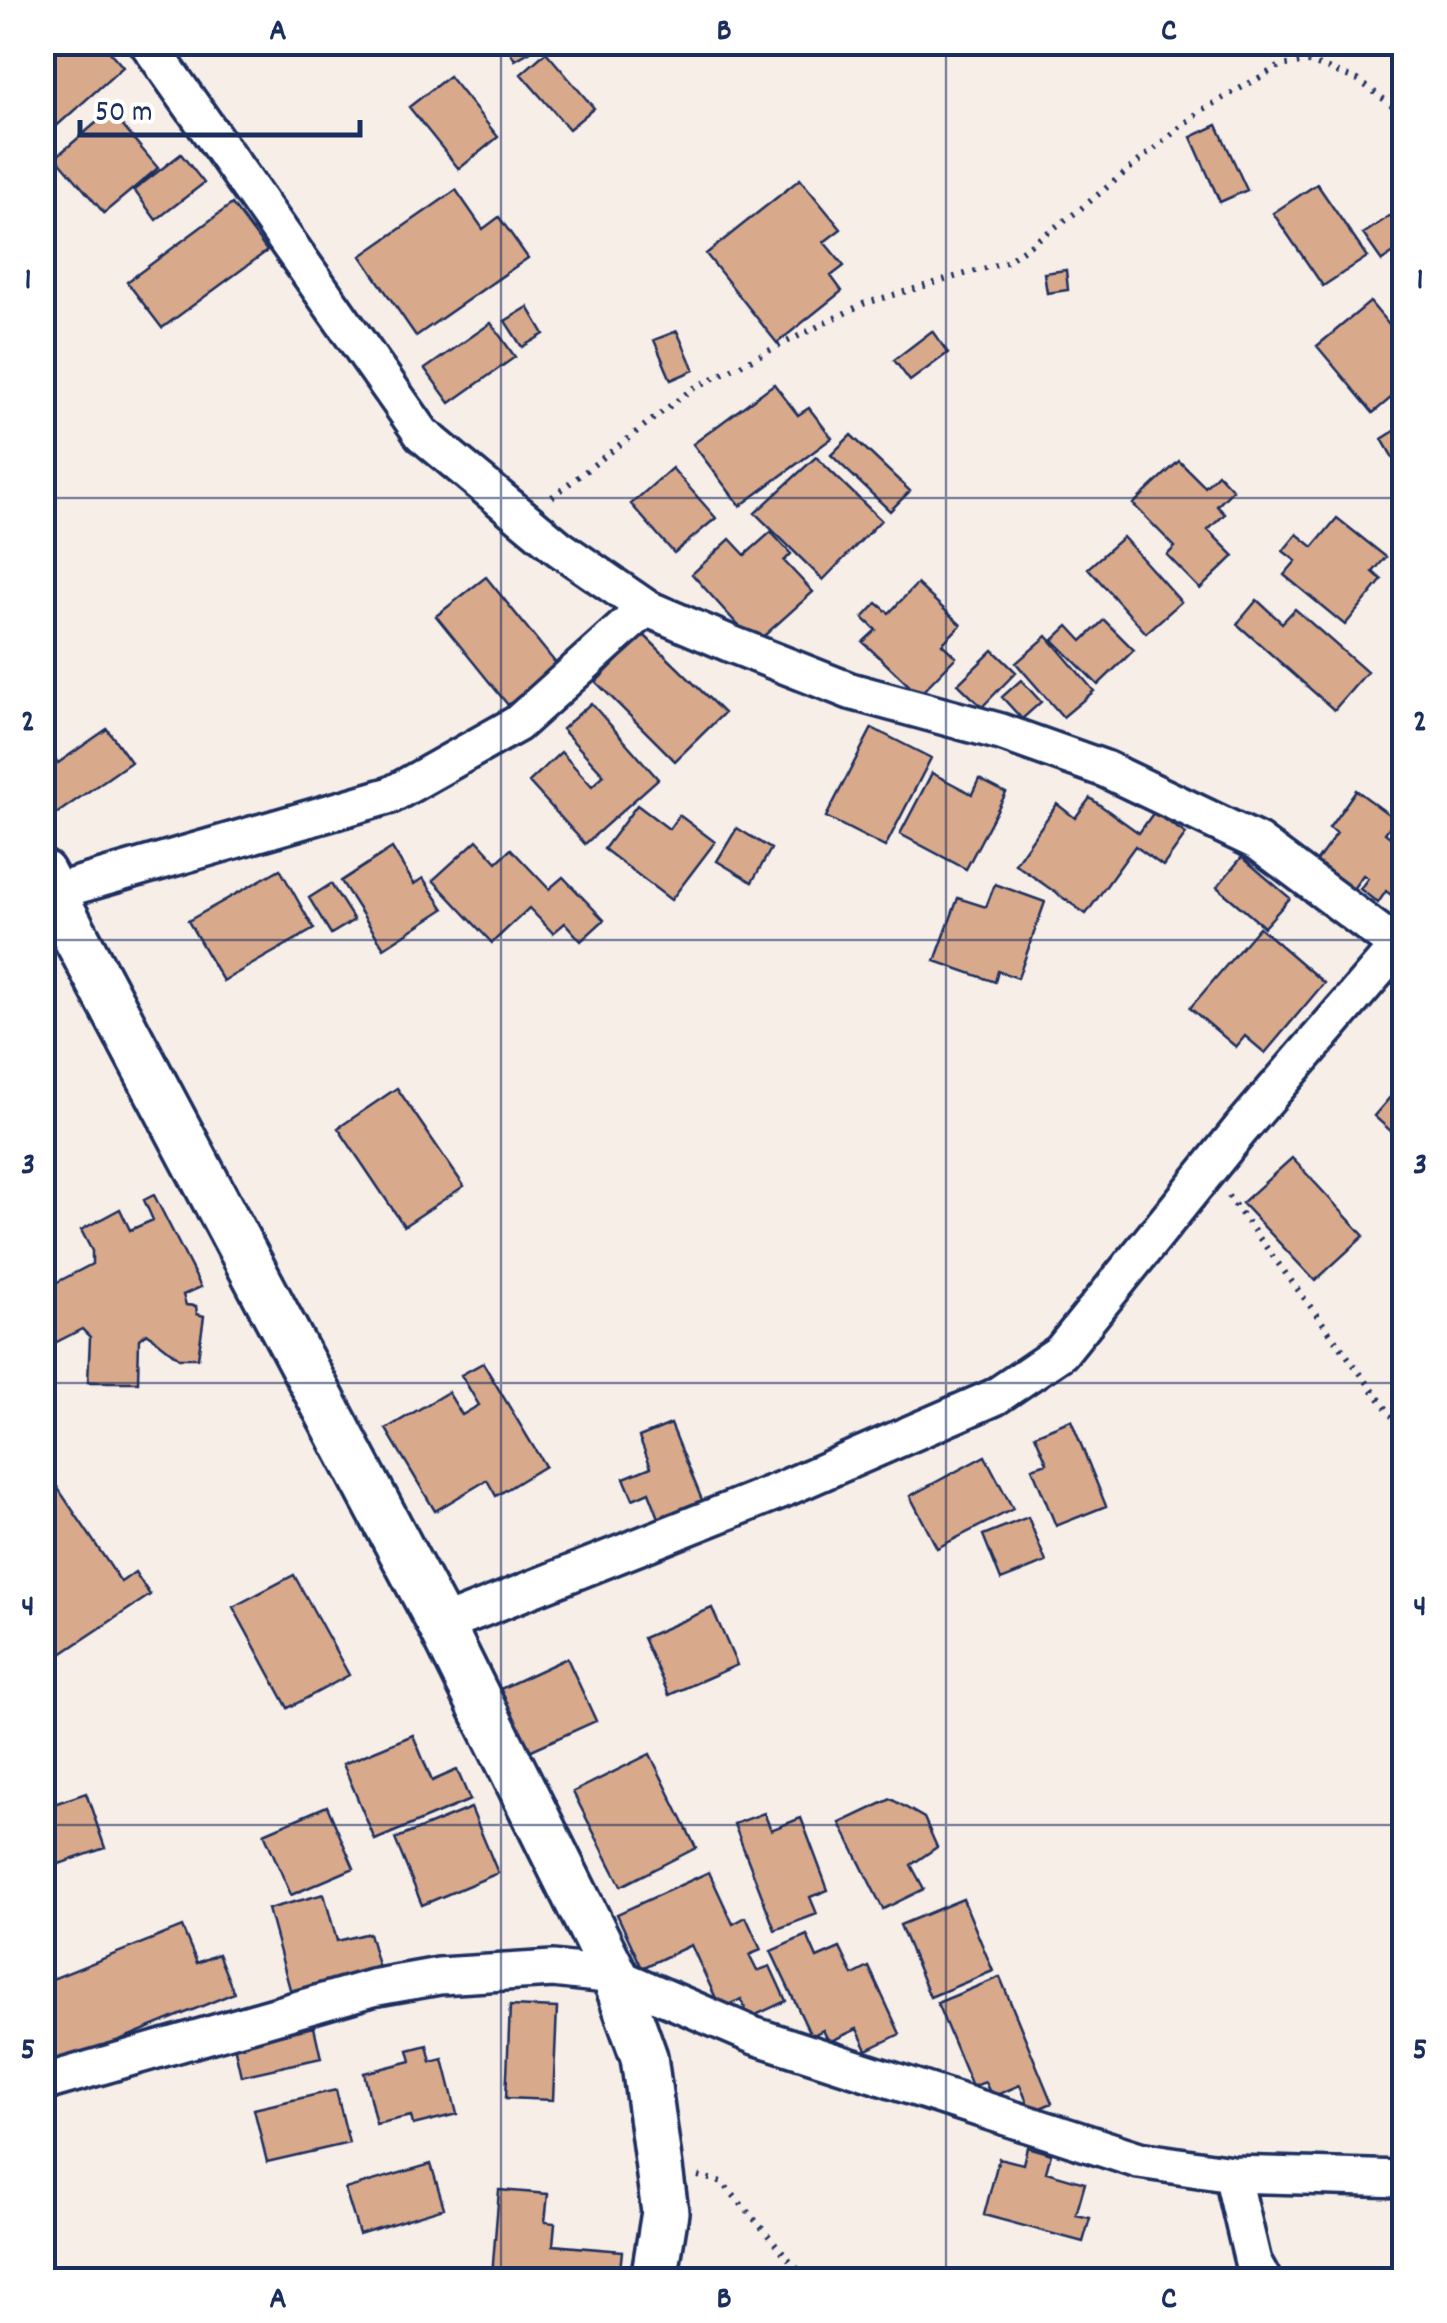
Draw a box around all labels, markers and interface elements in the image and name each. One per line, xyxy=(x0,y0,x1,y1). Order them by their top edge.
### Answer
text: A xyxy=(269,10,287,56)
text: B xyxy=(716,10,732,56)
text: C xyxy=(1161,10,1177,56)
scale bar xyxy=(80,75,360,137)
text: 50 m xyxy=(95,93,153,136)
text: 1 xyxy=(24,259,32,305)
text: 1 xyxy=(1416,259,1424,305)
text: 2 xyxy=(21,701,35,747)
text: 2 xyxy=(1413,701,1427,747)
text: 3 xyxy=(21,1144,35,1190)
text: 3 xyxy=(1413,1144,1427,1190)
text: 4 xyxy=(21,1586,35,1632)
text: 4 xyxy=(1413,1586,1427,1632)
text: 5 xyxy=(21,2029,35,2075)
text: 5 xyxy=(1413,2029,1427,2075)
text: A xyxy=(269,2278,287,2323)
text: B xyxy=(716,2278,732,2323)
text: C xyxy=(1161,2278,1177,2323)

